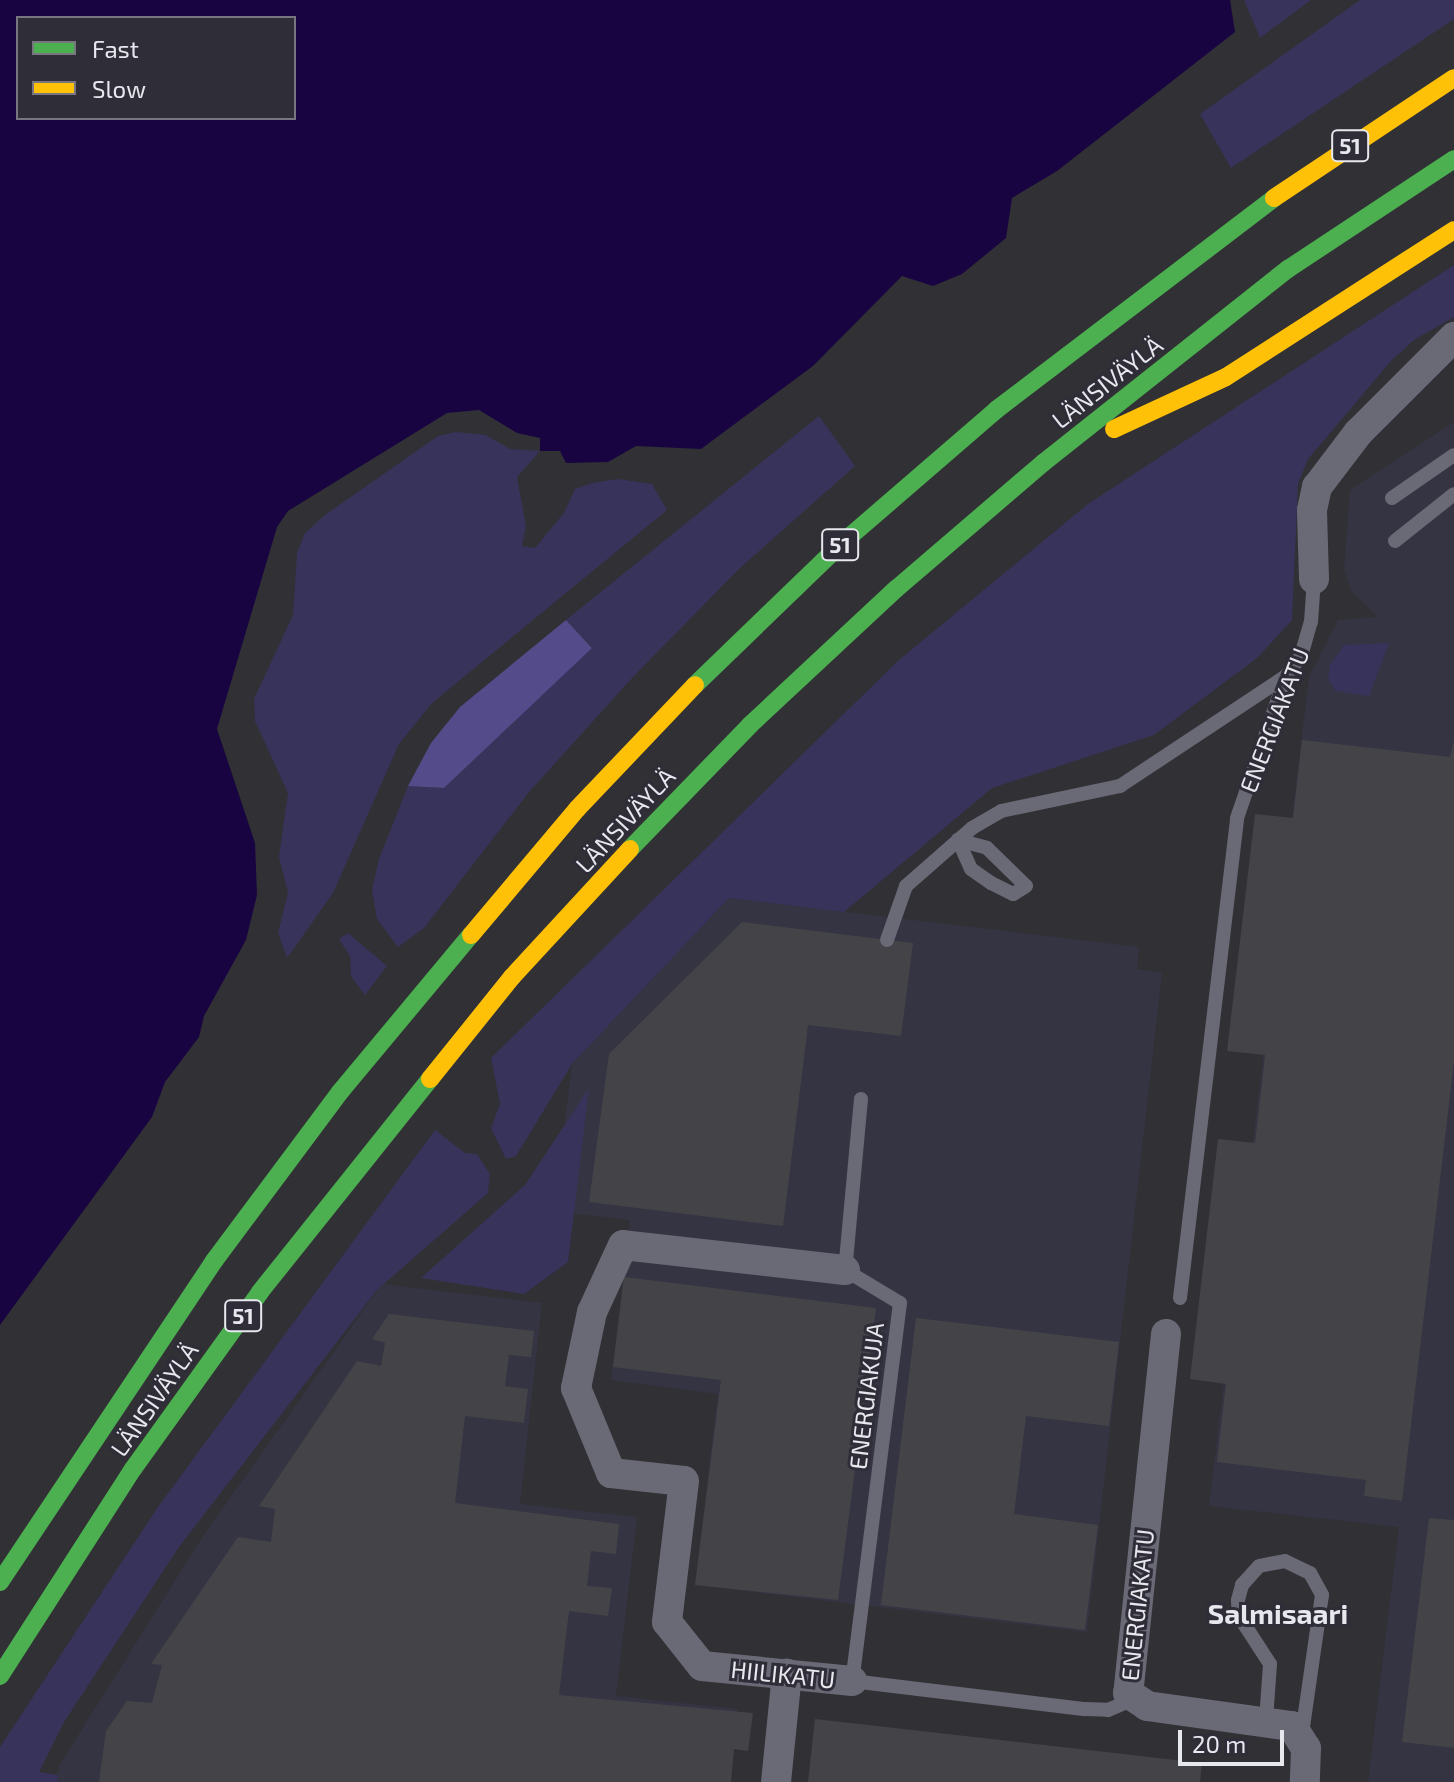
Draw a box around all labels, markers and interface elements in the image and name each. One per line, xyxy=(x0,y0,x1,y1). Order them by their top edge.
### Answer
legend xyxy=(16,16,296,120)
text: Fast xyxy=(92,34,139,63)
text: Slow xyxy=(92,74,146,103)
road number: 51 xyxy=(1330,128,1370,164)
street label: LÄNSIVÄYLÄ xyxy=(1046,330,1168,434)
road number: 51 xyxy=(820,527,860,563)
street label: ENERGIAKATU xyxy=(1233,644,1315,796)
street label: LÄNSIVÄYLÄ xyxy=(569,762,681,878)
road number: 51 xyxy=(223,1298,263,1334)
street label: ENERGIAKUJA xyxy=(843,1321,889,1471)
street label: LÄNSIVÄYLÄ xyxy=(104,1337,204,1461)
street label: ENERGIAKATU xyxy=(1115,1528,1159,1682)
district label: Salmisaari xyxy=(1208,1596,1348,1630)
street label: HIILIKATU xyxy=(729,1654,837,1694)
scale bar xyxy=(1182,1714,1288,1764)
text: 20 m xyxy=(1192,1729,1246,1758)

